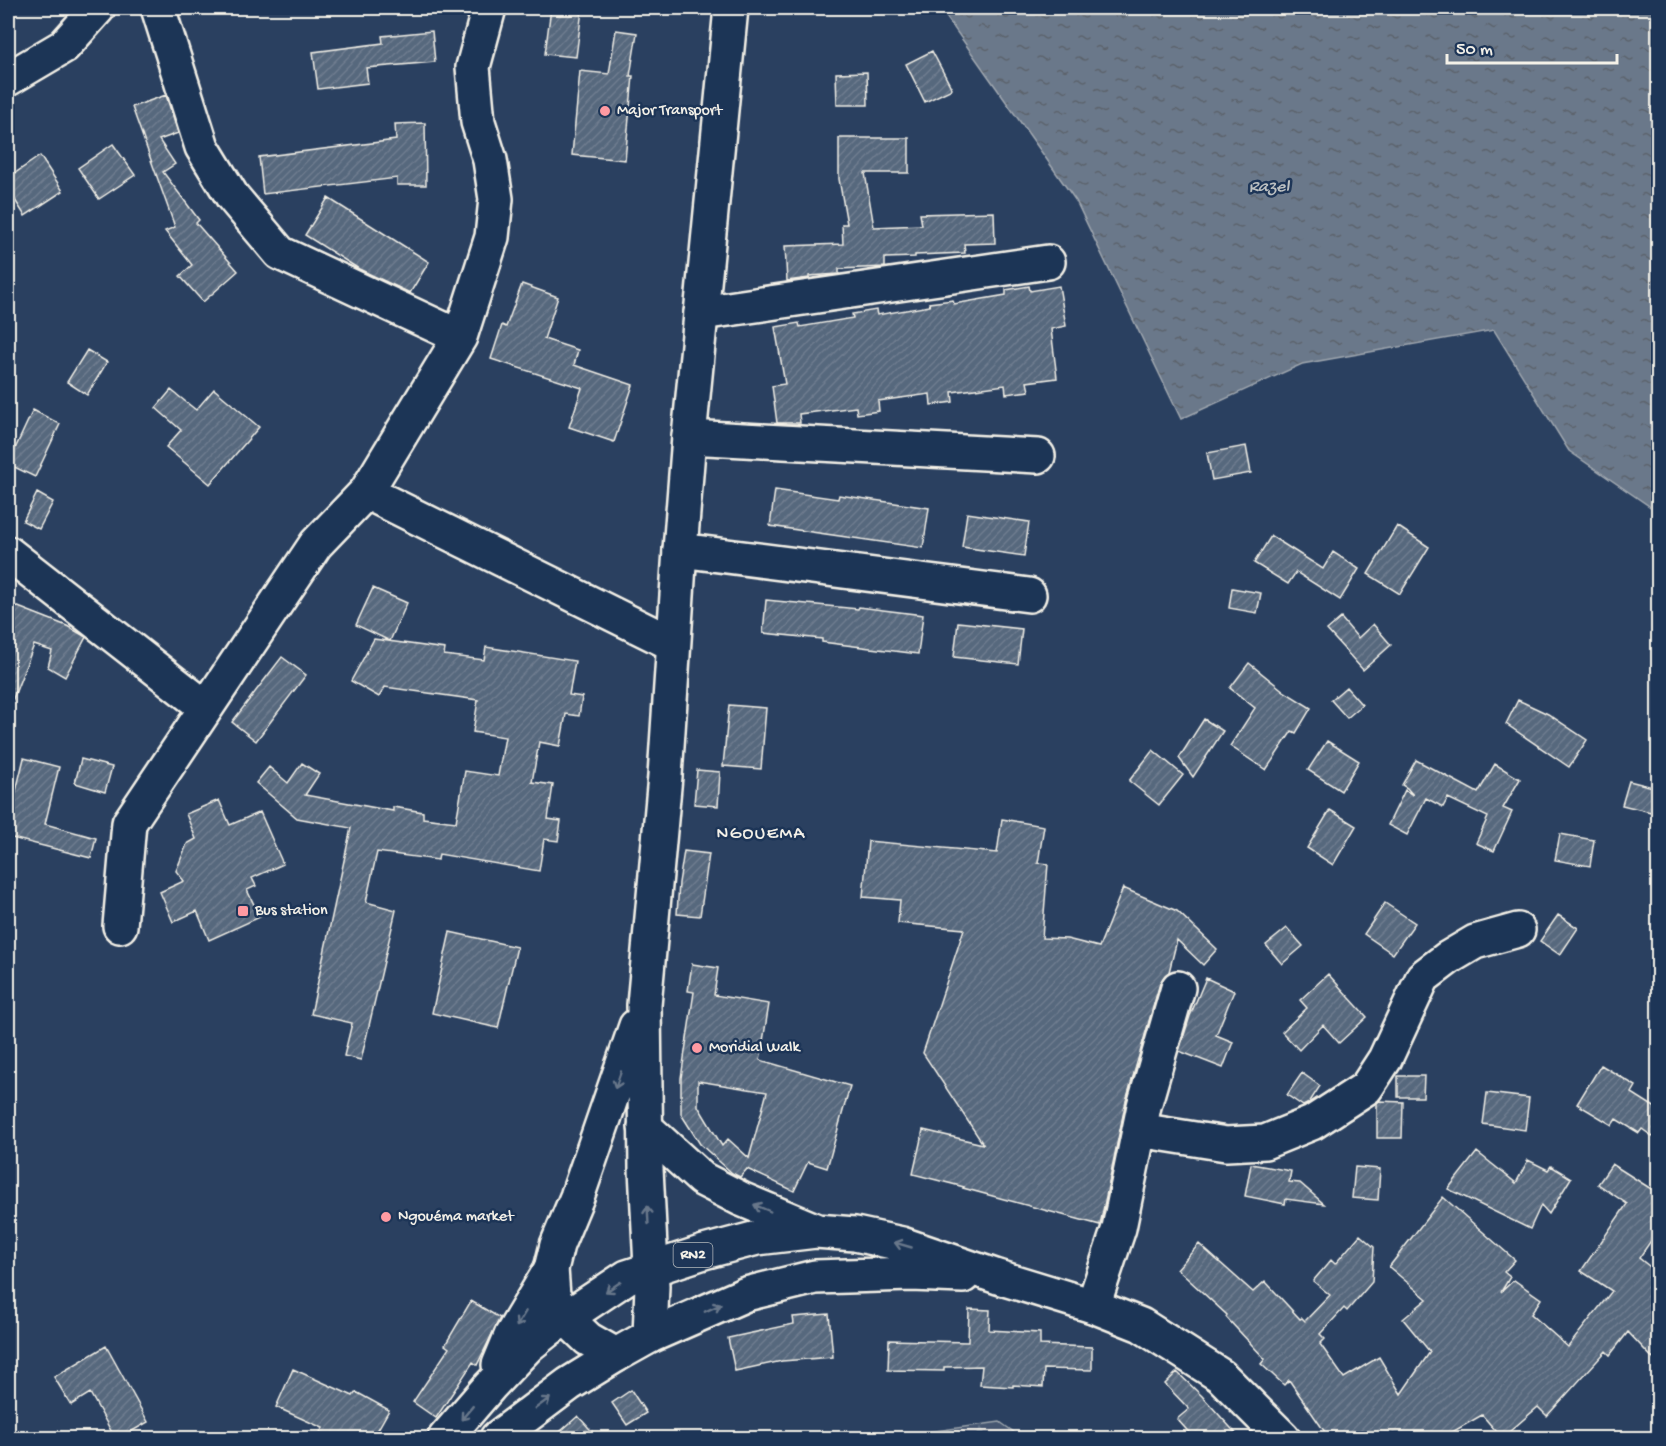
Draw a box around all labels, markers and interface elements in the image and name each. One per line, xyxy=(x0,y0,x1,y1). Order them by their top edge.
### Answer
scale bar xyxy=(1447,27,1616,65)
text: 50 m xyxy=(1456,40,1493,61)
place label: Major Transport xyxy=(617,102,723,121)
marker: Major Transport xyxy=(598,104,612,118)
water label: Razel xyxy=(1249,177,1290,198)
district label: NGOUEMA xyxy=(716,824,806,845)
place label: Bus station xyxy=(254,902,328,921)
marker: Bus station xyxy=(236,904,250,918)
place label: Moridial Walk xyxy=(709,1039,802,1058)
marker: Moridial Walk xyxy=(690,1041,704,1055)
one-way arrow xyxy=(611,1070,622,1089)
one-way arrow xyxy=(754,1202,772,1213)
one-way arrow xyxy=(643,1206,654,1225)
place label: Ngouéma market xyxy=(398,1208,515,1227)
marker: Ngouéma market xyxy=(379,1210,393,1224)
one-way arrow xyxy=(894,1239,913,1250)
road number: RN2 xyxy=(674,1243,712,1267)
one-way arrow xyxy=(605,1281,622,1293)
one-way arrow xyxy=(704,1302,722,1313)
one-way arrow xyxy=(515,1310,527,1327)
one-way arrow xyxy=(535,1397,551,1409)
one-way arrow xyxy=(460,1405,474,1420)

